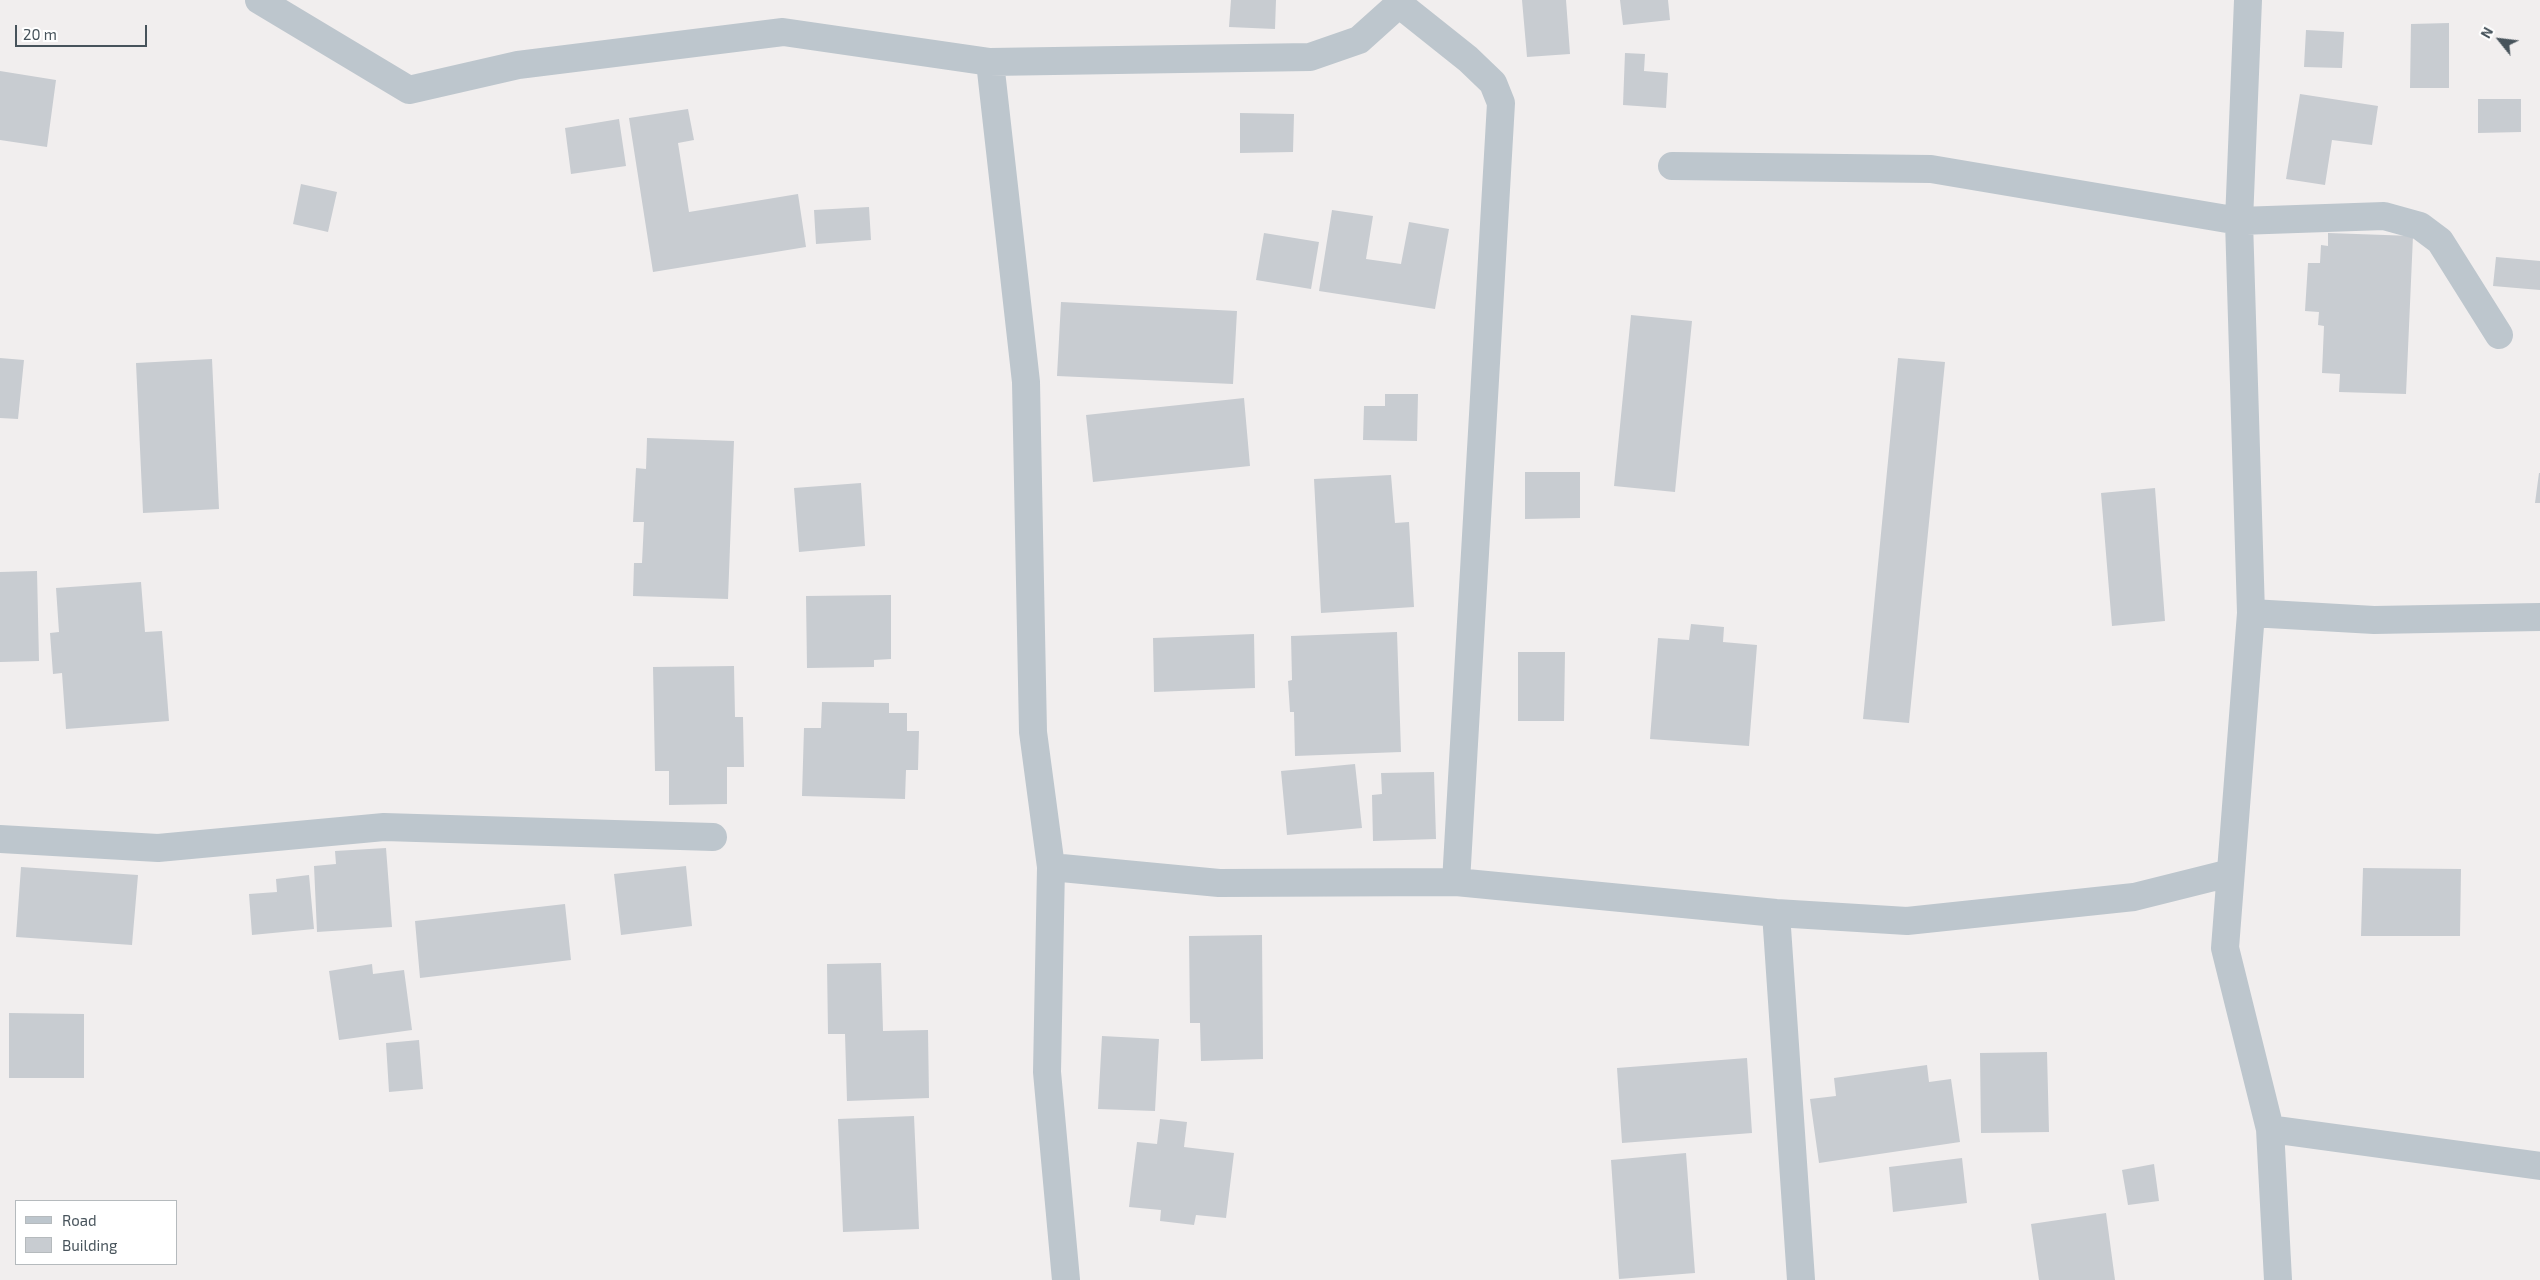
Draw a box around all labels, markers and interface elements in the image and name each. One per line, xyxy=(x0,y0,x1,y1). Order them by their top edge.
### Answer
scale bar xyxy=(18,15,150,47)
north arrow xyxy=(2475,15,2525,65)
text: N xyxy=(2477,24,2496,41)
text: 20 m xyxy=(23,25,57,43)
legend xyxy=(15,1200,178,1265)
text: Road xyxy=(62,1211,97,1229)
text: Building xyxy=(62,1236,117,1254)

